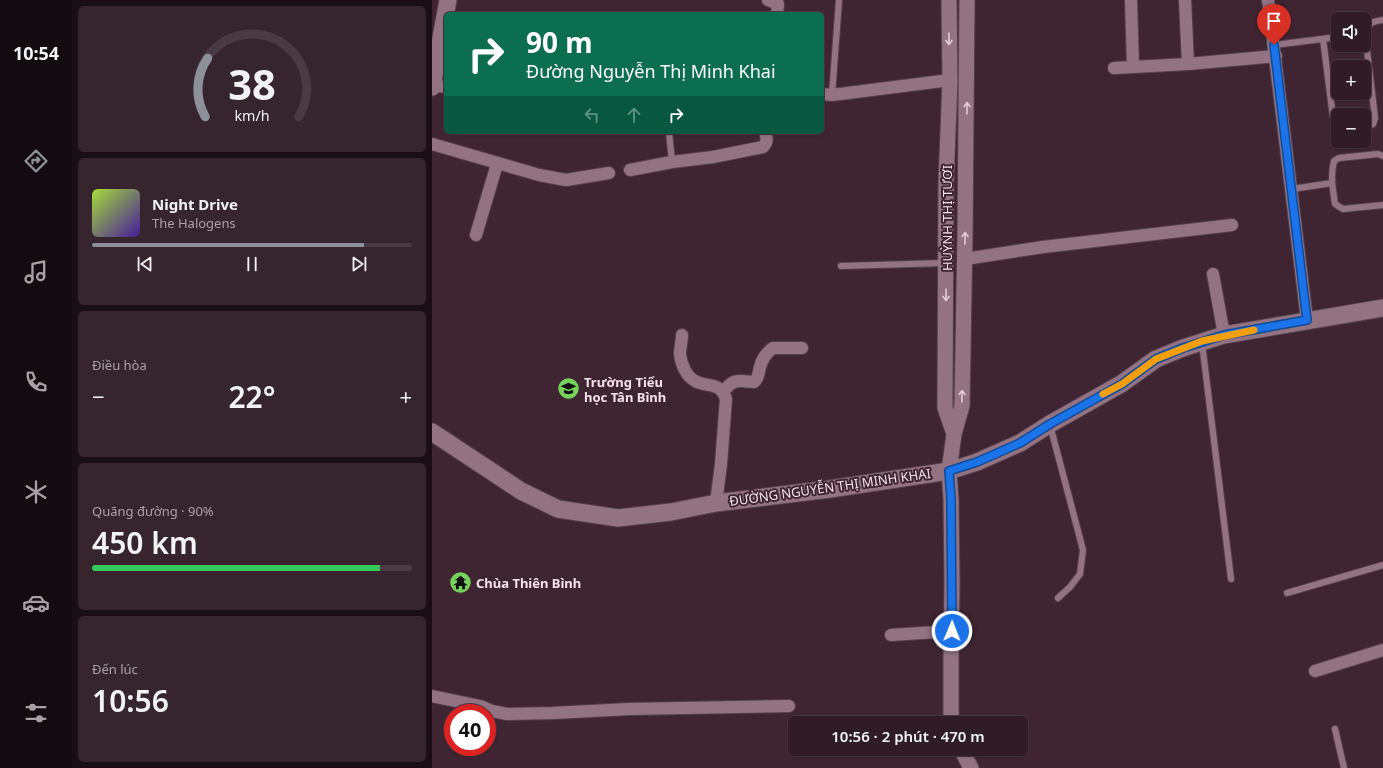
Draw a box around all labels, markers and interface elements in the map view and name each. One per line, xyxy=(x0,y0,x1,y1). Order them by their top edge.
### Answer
pin xyxy=(1257,4,1291,45)
icon: arrive xyxy=(1263,10,1285,32)
map controls xyxy=(1331,12,1371,148)
button: sound xyxy=(1331,12,1371,52)
text: 90 m xyxy=(526,23,593,61)
icon: right xyxy=(460,28,512,80)
one-way arrow xyxy=(945,32,953,45)
text: 10:54 xyxy=(13,41,59,65)
text: 38 xyxy=(228,56,276,112)
text: Đường Nguyễn Thị Minh Khai xyxy=(526,59,776,83)
button: + xyxy=(1331,60,1371,100)
one-way arrow xyxy=(963,102,971,115)
icon: left xyxy=(581,104,603,126)
icon: ahead xyxy=(623,104,645,126)
icon: right xyxy=(665,104,687,126)
text: km/h xyxy=(234,106,270,125)
button: − xyxy=(1331,108,1371,148)
icon: directions xyxy=(22,147,50,175)
street label: HUỲNH THỊ TƯƠI xyxy=(938,165,956,271)
text: Night Drive xyxy=(152,194,238,214)
text: The Halogens xyxy=(152,214,236,232)
one-way arrow xyxy=(961,232,969,245)
icon: previous xyxy=(134,253,156,275)
icon: pause xyxy=(241,253,263,275)
icon: next xyxy=(348,253,370,275)
icon: music xyxy=(22,258,50,286)
one-way arrow xyxy=(943,288,950,301)
text: Điều hòa xyxy=(92,356,147,374)
icon: phone xyxy=(22,368,50,396)
place label: Trường Tiểu học Tân Bình xyxy=(584,373,666,406)
text: 22° xyxy=(228,376,276,417)
school or university icon: Trường Tiểu học Tân Bình xyxy=(556,376,582,402)
text: − xyxy=(92,381,105,411)
text: + xyxy=(399,381,412,411)
one-way arrow xyxy=(958,390,966,403)
street label: ĐƯỜNG NGUYỄN THỊ MINH KHAI xyxy=(728,464,932,510)
icon: climate xyxy=(22,478,50,506)
text: Quãng đường · 90% xyxy=(92,502,214,520)
text: 450 km xyxy=(92,522,198,563)
temple icon: Chùa Thiên Bình xyxy=(447,570,473,596)
place label: Chùa Thiên Bình xyxy=(476,574,581,592)
icon: car xyxy=(22,589,50,617)
position arrow xyxy=(931,610,973,652)
text: Đến lúc xyxy=(92,660,138,678)
text: 10:56 xyxy=(92,680,169,721)
icon: filters xyxy=(22,699,50,727)
speed limit sign: 40 xyxy=(444,704,496,756)
text: 10:56 · 2 phút · 470 m xyxy=(831,726,985,746)

